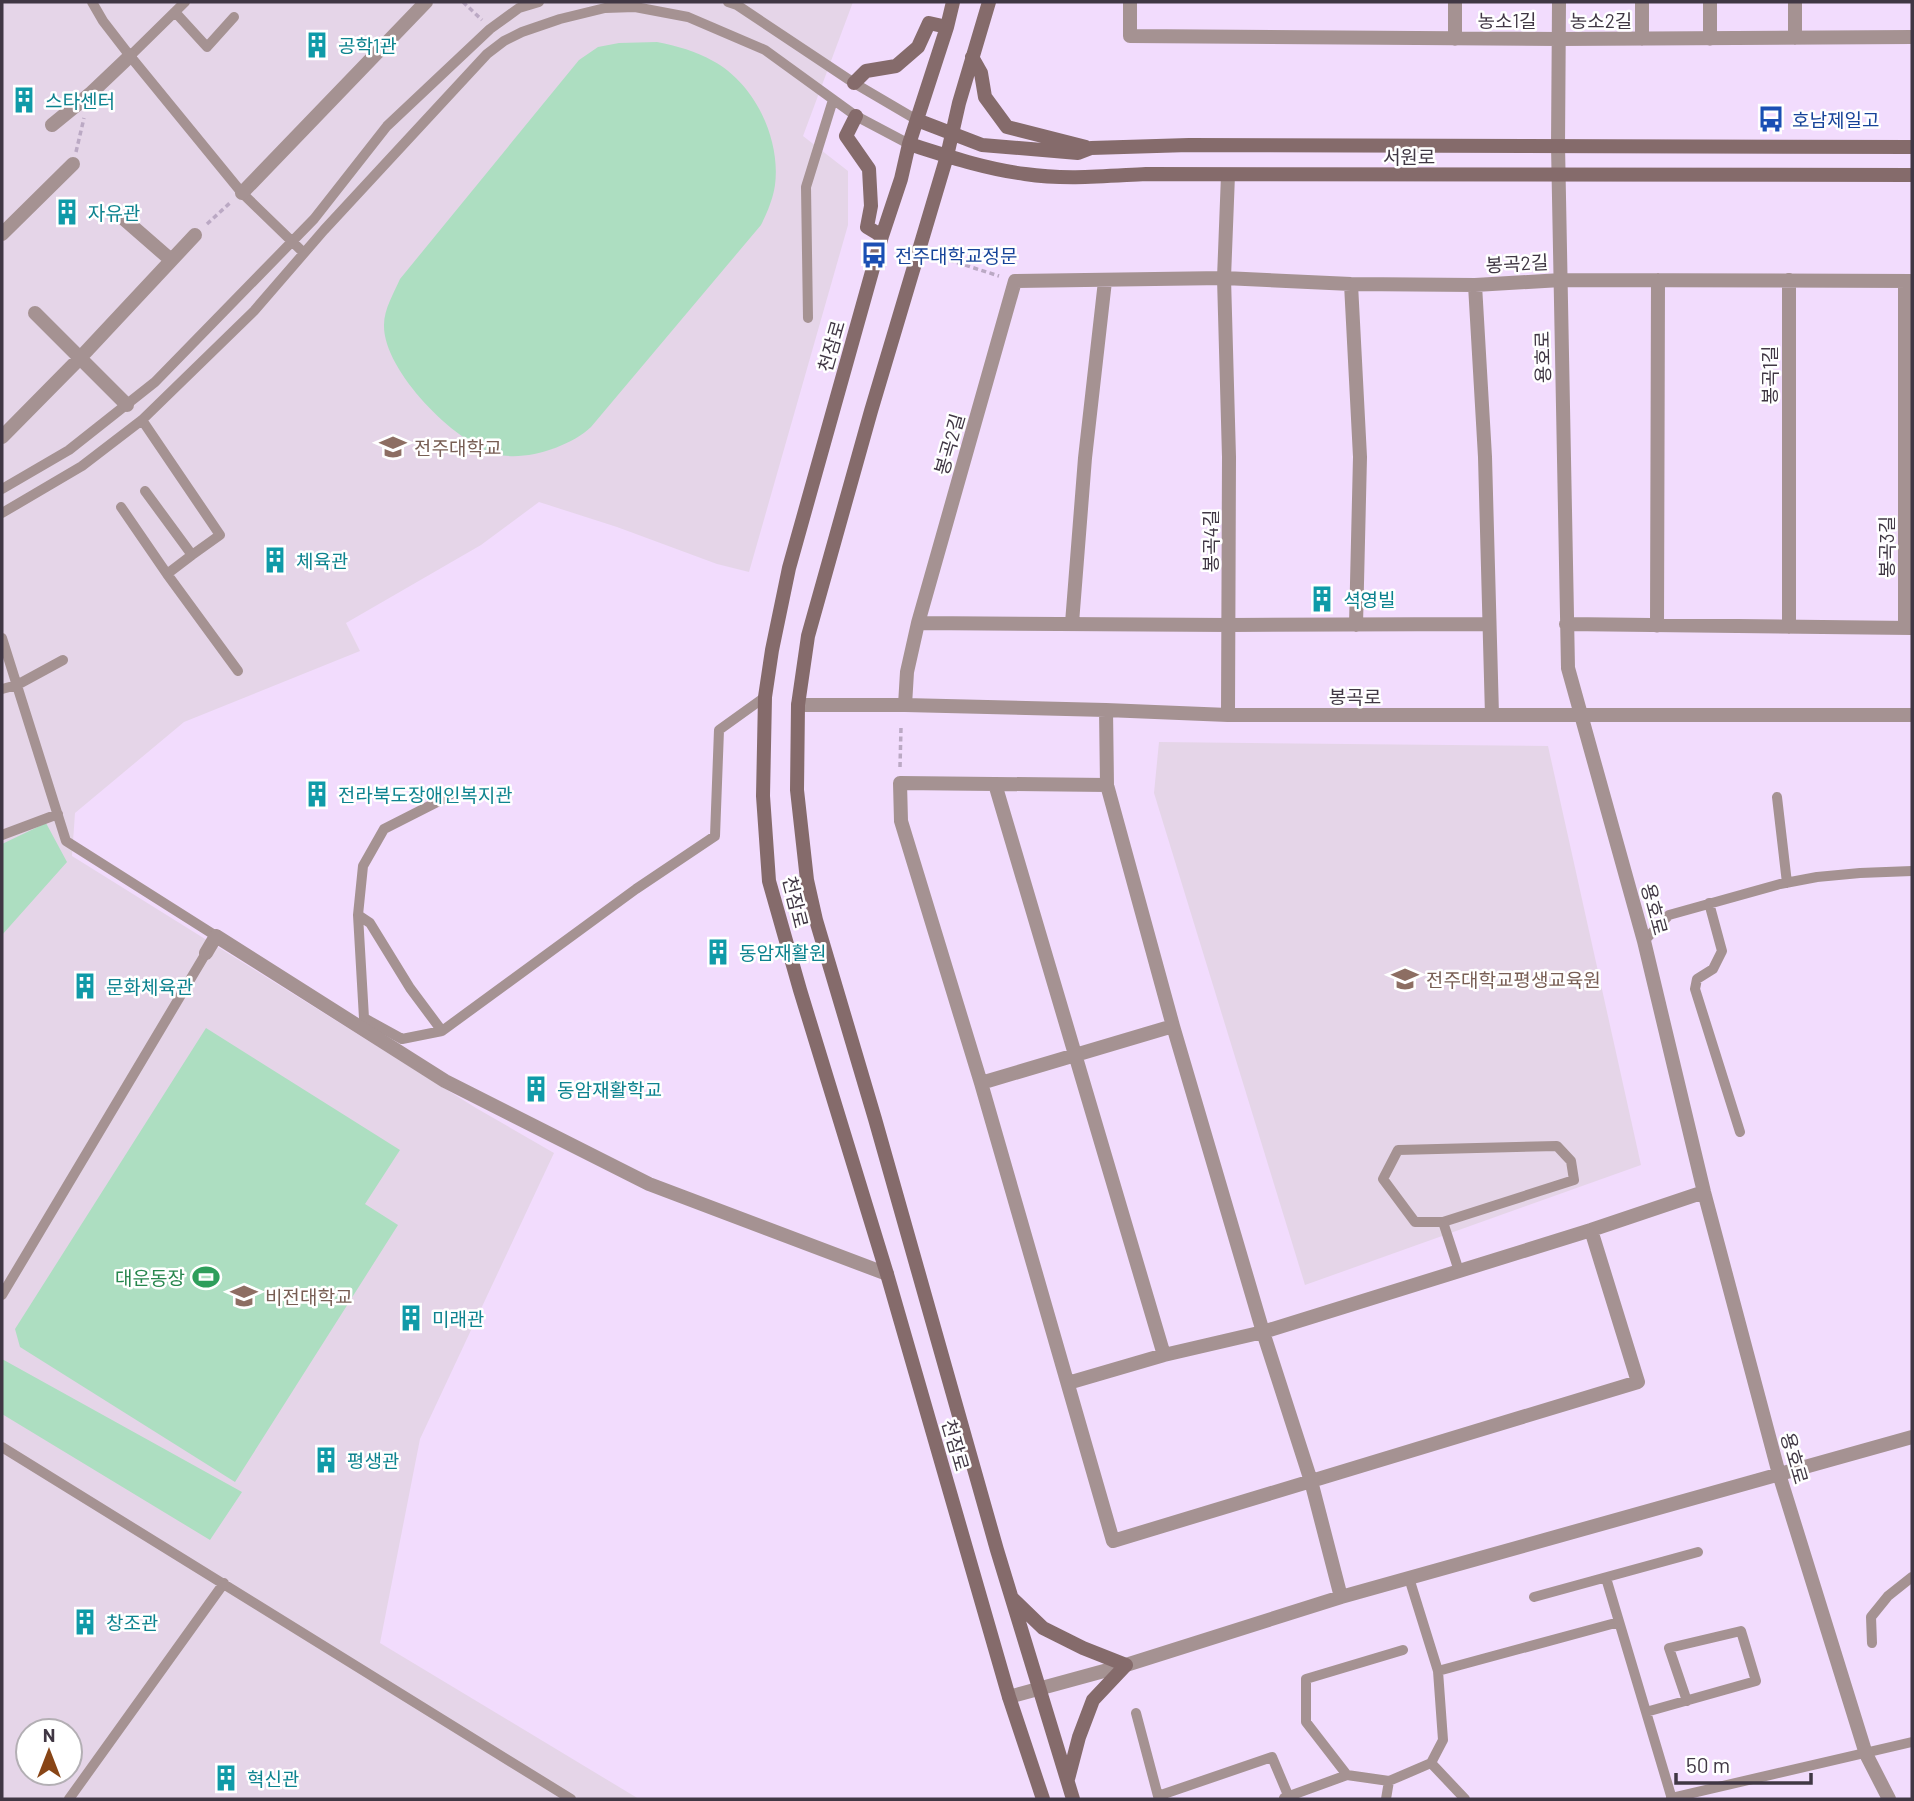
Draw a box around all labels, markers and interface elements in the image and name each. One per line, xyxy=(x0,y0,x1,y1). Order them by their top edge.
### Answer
street label: 농소1길 xyxy=(1477,9,1537,32)
street label: 농소2길 xyxy=(1570,9,1632,32)
building icon: 공학1관 xyxy=(302,30,332,60)
place label: 공학1관 xyxy=(338,34,397,57)
building icon: 스타센터 xyxy=(9,85,39,115)
place label: 스타센터 xyxy=(45,89,115,112)
bus stop icon: 호남제일고 xyxy=(1756,104,1786,134)
place label: 호남제일고 xyxy=(1792,108,1879,131)
street label: 서원로 xyxy=(1383,145,1435,168)
building icon: 자유관 xyxy=(52,197,82,227)
place label: 자유관 xyxy=(88,201,140,224)
bus stop icon: 전주대학교정문 xyxy=(859,240,889,270)
place label: 전주대학교정문 xyxy=(895,244,1017,267)
street label: 봉곡2길 xyxy=(1485,250,1549,276)
street label: 천잠로 xyxy=(813,318,849,374)
street label: 용호로 xyxy=(1530,331,1554,383)
street label: 봉곡1길 xyxy=(1758,345,1781,405)
street label: 봉곡2길 xyxy=(929,411,969,477)
school or university icon: 전주대학교 xyxy=(378,432,408,462)
place label: 전주대학교 xyxy=(414,436,501,459)
street label: 봉곡4길 xyxy=(1199,510,1222,572)
street label: 봉곡3길 xyxy=(1875,516,1898,578)
building icon: 체육관 xyxy=(260,545,290,575)
place label: 체육관 xyxy=(296,549,348,572)
building icon: 셕영빌 xyxy=(1307,584,1337,614)
place label: 셕영빌 xyxy=(1343,588,1395,611)
street label: 봉곡로 xyxy=(1329,685,1381,708)
building icon: 전라북도장애인복지관 xyxy=(302,779,332,809)
place label: 전라북도장애인복지관 xyxy=(338,783,513,806)
street label: 천잠로 xyxy=(778,874,814,930)
street label: 용호로 xyxy=(1637,881,1673,937)
building icon: 동암재활원 xyxy=(703,937,733,967)
place label: 동암재활원 xyxy=(739,941,826,964)
school or university icon: 전주대학교평생교육원 xyxy=(1390,964,1420,994)
place label: 전주대학교평생교육원 xyxy=(1426,968,1601,991)
building icon: 문화체육관 xyxy=(70,971,100,1001)
place label: 문화체육관 xyxy=(106,975,193,998)
building icon: 동암재활학교 xyxy=(521,1074,551,1104)
place label: 동암재활학교 xyxy=(557,1078,662,1101)
sports icon: 대운동장 xyxy=(191,1262,221,1292)
place label: 대운동장 xyxy=(115,1266,185,1289)
school or university icon: 비전대학교 xyxy=(229,1281,259,1311)
place label: 비전대학교 xyxy=(265,1285,352,1308)
building icon: 미래관 xyxy=(396,1303,426,1333)
place label: 미래관 xyxy=(432,1307,484,1330)
street label: 천잠로 xyxy=(938,1417,974,1473)
street label: 용호로 xyxy=(1777,1430,1813,1486)
building icon: 평생관 xyxy=(311,1445,341,1475)
place label: 평생관 xyxy=(347,1449,399,1472)
building icon: 창조관 xyxy=(70,1607,100,1637)
place label: 창조관 xyxy=(106,1611,158,1634)
north arrow xyxy=(14,1717,84,1787)
text: N xyxy=(43,1723,55,1746)
scale bar xyxy=(1676,1742,1811,1786)
text: 50 m xyxy=(1686,1752,1730,1777)
building icon: 혁신관 xyxy=(211,1763,241,1793)
place label: 혁신관 xyxy=(247,1767,299,1790)

